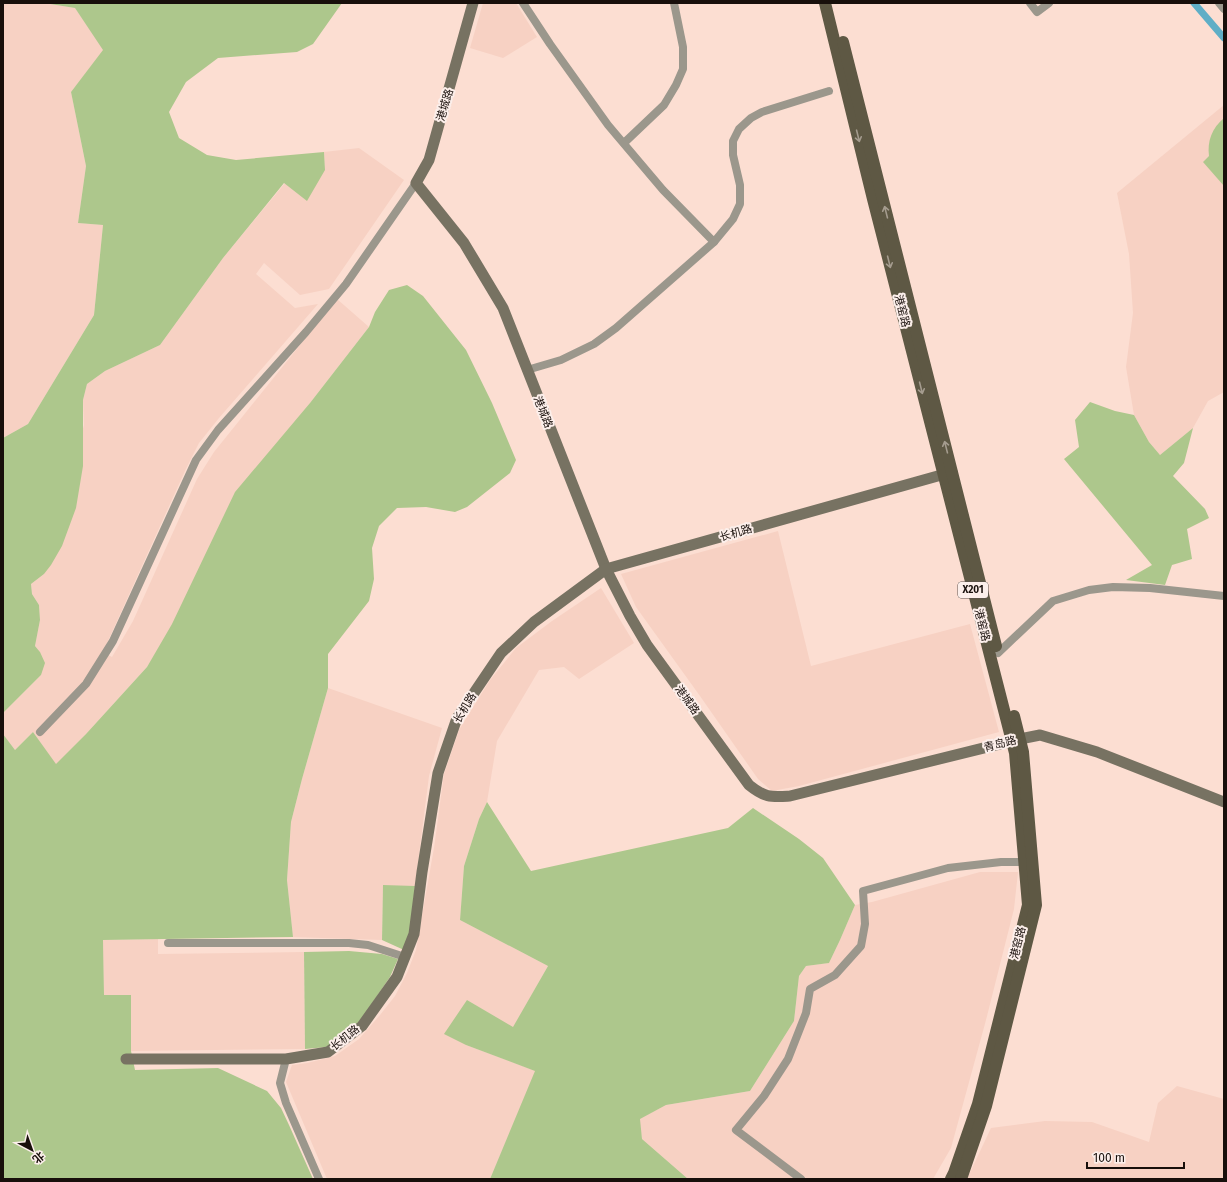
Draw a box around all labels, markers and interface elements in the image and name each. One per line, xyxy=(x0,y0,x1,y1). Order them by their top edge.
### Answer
street label: 港城路 xyxy=(434,87,456,123)
one-way arrow xyxy=(854,129,862,142)
one-way arrow xyxy=(882,206,890,219)
one-way arrow xyxy=(886,255,893,268)
street label: 港窑路 xyxy=(892,293,912,329)
one-way arrow xyxy=(918,381,926,394)
street label: 港城路 xyxy=(531,394,555,430)
one-way arrow xyxy=(941,440,949,453)
street label: 长机路 xyxy=(718,522,754,544)
road number: X201 xyxy=(958,582,988,598)
street label: 港窑路 xyxy=(972,607,992,643)
street label: 港城路 xyxy=(672,683,702,717)
street label: 长机路 xyxy=(451,691,479,725)
street label: 青岛路 xyxy=(982,734,1018,754)
street label: 港窑路 xyxy=(1008,925,1028,961)
street label: 长机路 xyxy=(328,1023,362,1053)
north arrow xyxy=(12,1130,52,1170)
scale bar xyxy=(1087,1144,1184,1170)
text: 北 xyxy=(30,1149,47,1166)
text: 100 m xyxy=(1093,1151,1125,1165)

